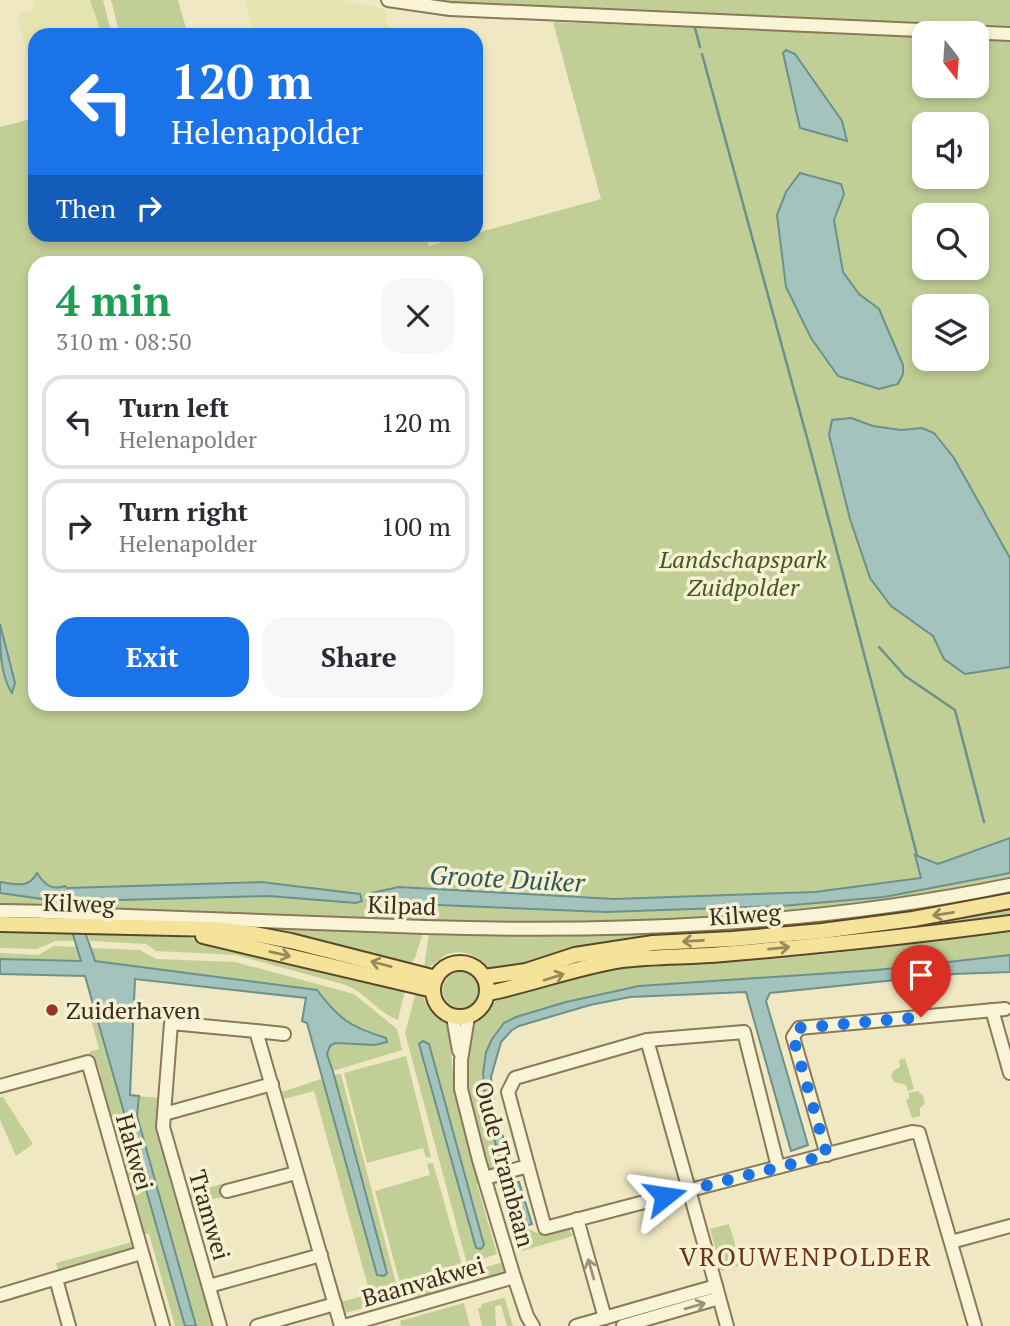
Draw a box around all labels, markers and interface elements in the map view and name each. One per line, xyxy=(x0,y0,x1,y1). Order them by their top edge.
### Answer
north arrow xyxy=(912,21,989,98)
map controls xyxy=(912,21,989,371)
text: 120 m xyxy=(171,48,313,113)
icon: left xyxy=(56,56,147,147)
text: Helenapolder xyxy=(171,111,363,153)
button: sound xyxy=(912,112,989,189)
icon: right xyxy=(130,189,168,227)
text: Then xyxy=(56,191,116,225)
button: search xyxy=(912,203,989,280)
text: 4 min xyxy=(56,272,171,328)
button: close xyxy=(381,279,455,353)
button: layers xyxy=(912,294,989,371)
text: 310 m · 08:50 xyxy=(56,326,191,357)
text: Turn left xyxy=(119,390,229,424)
icon: left xyxy=(60,403,98,441)
text: 120 m xyxy=(381,405,451,439)
text: Helenapolder xyxy=(119,424,257,455)
text: Turn right xyxy=(119,494,248,528)
icon: right xyxy=(60,507,98,545)
text: 100 m xyxy=(381,509,451,543)
text: Helenapolder xyxy=(119,528,257,559)
park label: Landschapspark Zuidpolder xyxy=(658,543,827,603)
button: Exit xyxy=(56,617,249,697)
button: Share xyxy=(263,617,455,697)
water label: Groote Duiker xyxy=(429,857,586,899)
street label: Kilweg xyxy=(43,886,116,920)
street label: Kilpad xyxy=(367,888,437,922)
street label: Kilweg xyxy=(708,896,782,932)
one-way arrow xyxy=(932,908,955,921)
one-way arrow xyxy=(681,934,704,947)
one-way arrow xyxy=(767,942,790,955)
pin xyxy=(891,945,951,1017)
one-way arrow xyxy=(268,948,291,961)
icon: arrive xyxy=(902,956,940,994)
one-way arrow xyxy=(370,957,393,970)
one-way arrow xyxy=(542,970,564,982)
place label: Zuiderhaven xyxy=(66,994,201,1026)
marker: Zuiderhaven xyxy=(44,1002,60,1018)
street label: Oude Trambaan xyxy=(467,1077,543,1251)
street label: Hakwei xyxy=(109,1110,161,1194)
position arrow xyxy=(628,1159,702,1233)
street label: Tramwei xyxy=(182,1166,238,1264)
district label: VROUWENPOLDER xyxy=(679,1239,933,1273)
street label: Baanvakwei xyxy=(358,1248,488,1314)
one-way arrow xyxy=(584,1258,597,1280)
one-way arrow xyxy=(683,1298,705,1311)

